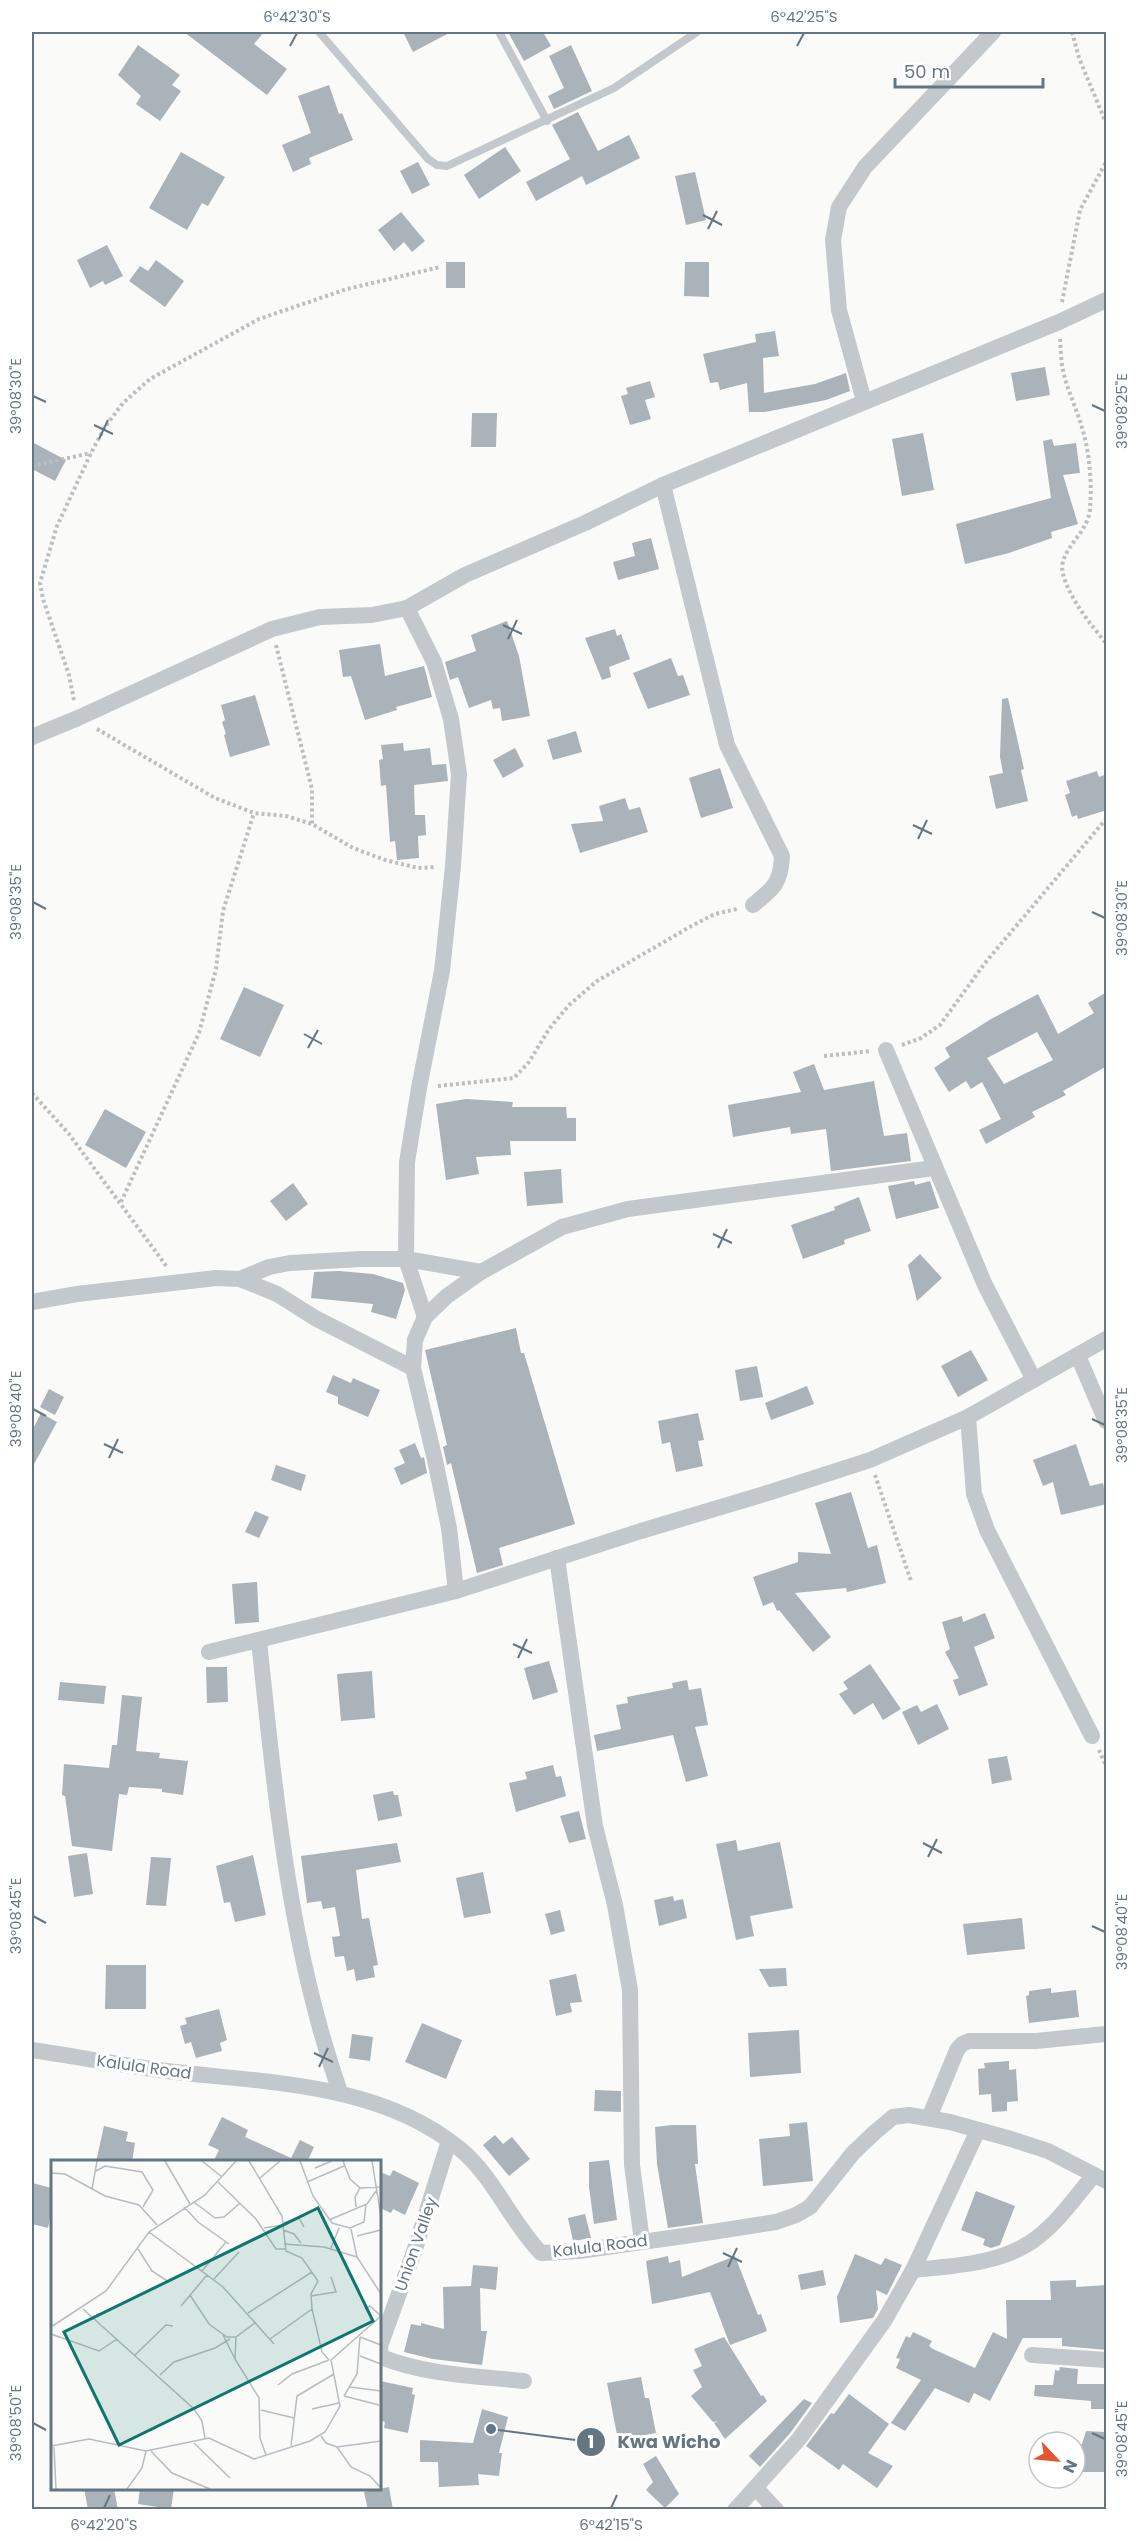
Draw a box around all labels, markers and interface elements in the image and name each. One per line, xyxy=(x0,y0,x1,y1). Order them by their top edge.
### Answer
text: 6°42'30"S xyxy=(263,6,331,27)
text: 6°42'25"S xyxy=(770,6,838,27)
scale bar xyxy=(895,51,1044,89)
text: 50 m xyxy=(904,59,950,84)
text: 39°08'30"E xyxy=(5,358,26,434)
text: 39°08'25"E xyxy=(1111,373,1132,449)
text: 39°08'35"E xyxy=(5,864,26,940)
text: 39°08'30"E xyxy=(1111,880,1132,956)
text: 39°08'40"E xyxy=(5,1371,26,1447)
text: 39°08'35"E xyxy=(1111,1387,1132,1463)
text: 39°08'45"E xyxy=(5,1878,26,1954)
text: 39°08'40"E xyxy=(1111,1894,1132,1970)
street label: Kalula Road xyxy=(95,2049,193,2085)
inset map xyxy=(51,2160,381,2490)
street label: Union Valley xyxy=(389,2194,443,2294)
street label: Kalula Road xyxy=(551,2229,649,2263)
text: 39°08'50"E xyxy=(5,2385,26,2461)
text: 39°08'45"E xyxy=(1111,2401,1132,2477)
callout: Kwa Wicho xyxy=(576,2424,732,2460)
text: 1 xyxy=(588,2429,594,2454)
text: Kwa Wicho xyxy=(618,2429,720,2454)
north arrow xyxy=(1027,2430,1087,2490)
text: N xyxy=(1057,2456,1083,2477)
text: 6°42'20"S xyxy=(70,2514,138,2535)
text: 6°42'15"S xyxy=(579,2514,643,2535)

